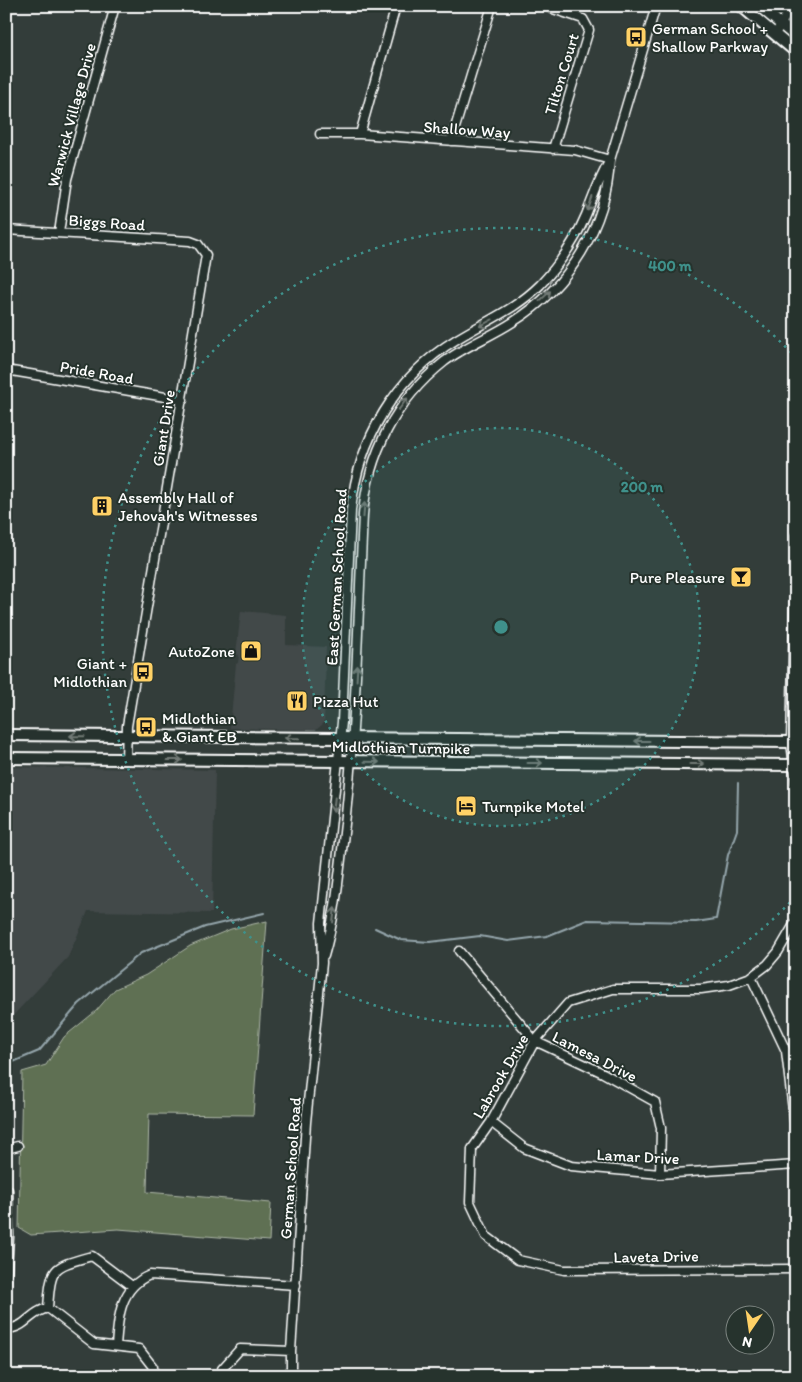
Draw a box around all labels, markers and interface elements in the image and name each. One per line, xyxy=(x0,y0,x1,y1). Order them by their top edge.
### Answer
place label: German School + Shallow Parkway xyxy=(652,19,769,56)
bus stop icon: German School + Shallow Parkway xyxy=(624,25,648,49)
street label: Tilton Court xyxy=(540,31,583,117)
street label: Warwick Village Drive xyxy=(43,41,100,189)
street label: Shallow Way xyxy=(423,117,512,142)
one-way arrow xyxy=(585,195,594,211)
street label: Biggs Road xyxy=(68,210,146,235)
text: 400 m xyxy=(648,257,692,275)
one-way arrow xyxy=(539,290,552,302)
one-way arrow xyxy=(479,319,494,328)
street label: Pride Road xyxy=(59,357,136,388)
street label: Giant Drive xyxy=(148,388,179,468)
one-way arrow xyxy=(398,398,409,411)
text: 200 m xyxy=(621,478,664,496)
place label: Assembly Hall of Jehovah's Witnesses xyxy=(118,488,258,525)
street label: East German School Road xyxy=(322,488,351,666)
building icon: Assembly Hall of Jehovah's Witnesses xyxy=(90,494,114,518)
one-way arrow xyxy=(359,503,368,519)
bar icon: Pure Pleasure xyxy=(729,565,753,589)
place label: Pure Pleasure xyxy=(630,568,725,587)
centre of rings xyxy=(492,618,510,636)
shop icon: AutoZone xyxy=(239,639,263,663)
place label: AutoZone xyxy=(169,642,235,661)
place label: Giant + Midlothian xyxy=(53,654,127,691)
bus stop icon: Giant + Midlothian xyxy=(131,660,155,684)
one-way arrow xyxy=(352,665,361,681)
restaurant icon: Pizza Hut xyxy=(285,689,309,713)
place label: Pizza Hut xyxy=(313,692,378,711)
place label: Midlothian & Giant EB xyxy=(162,709,237,746)
bus stop icon: Midlothian & Giant EB xyxy=(134,715,158,739)
one-way arrow xyxy=(70,731,86,741)
one-way arrow xyxy=(284,733,300,743)
one-way arrow xyxy=(634,736,650,746)
street label: Midlothian Turnpike xyxy=(332,737,470,758)
one-way arrow xyxy=(166,755,182,765)
one-way arrow xyxy=(364,757,380,767)
one-way arrow xyxy=(526,758,542,768)
one-way arrow xyxy=(688,759,705,769)
hotel icon: Turnpike Motel xyxy=(454,794,478,818)
one-way arrow xyxy=(329,796,339,812)
place label: Turnpike Motel xyxy=(482,797,585,816)
one-way arrow xyxy=(329,908,339,924)
street label: Lamesa Drive xyxy=(549,1027,640,1086)
street label: Labrook Drive xyxy=(468,1030,532,1122)
street label: German School Road xyxy=(276,1096,305,1240)
street label: Lamar Drive xyxy=(596,1145,680,1168)
street label: Laveta Drive xyxy=(613,1246,699,1267)
north arrow xyxy=(724,1304,774,1354)
text: N xyxy=(741,1333,754,1352)

